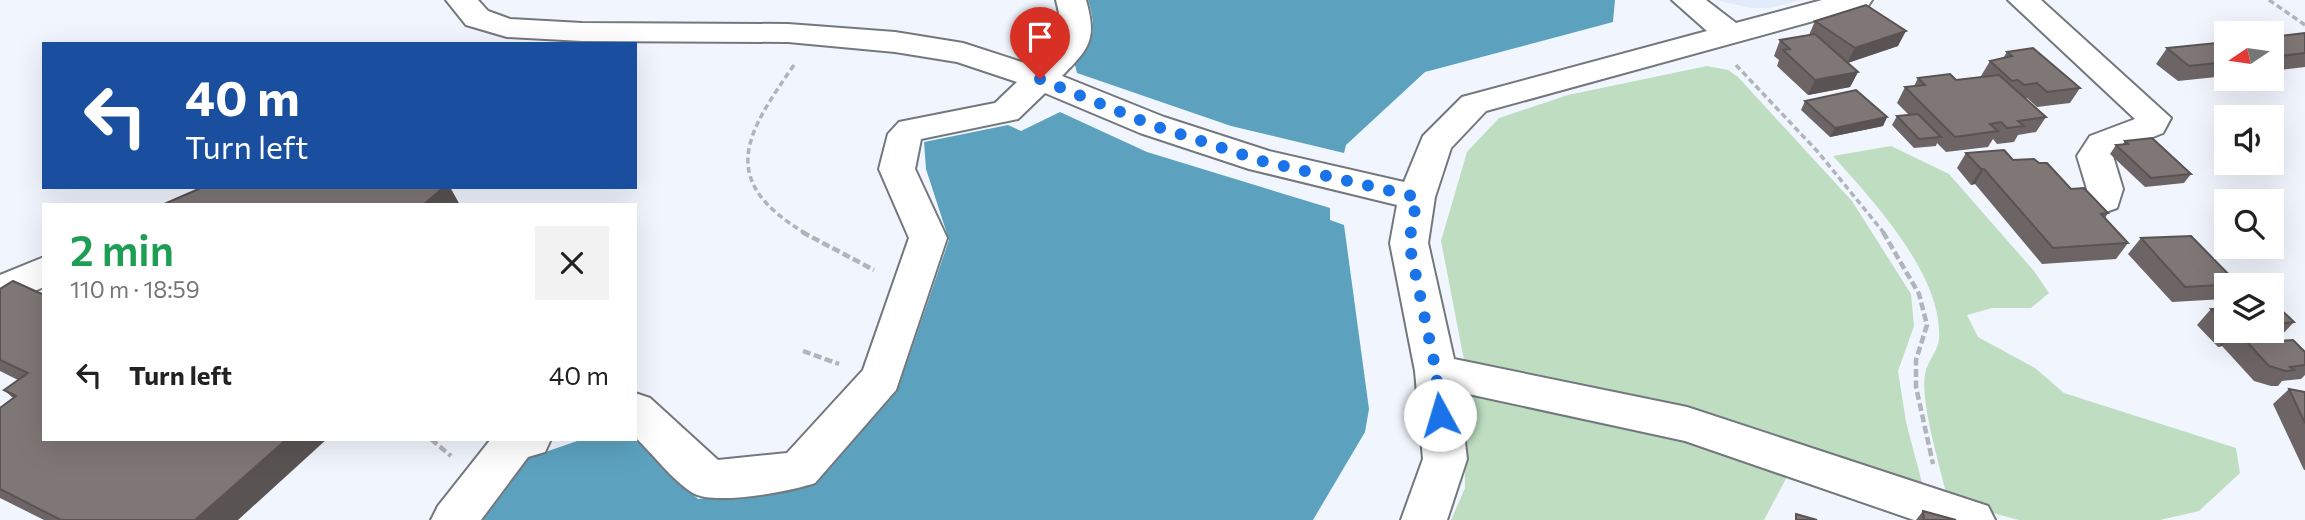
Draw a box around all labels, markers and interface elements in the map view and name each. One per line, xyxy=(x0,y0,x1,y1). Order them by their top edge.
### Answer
pin xyxy=(1010,7,1070,79)
icon: arrive xyxy=(1021,18,1059,56)
north arrow xyxy=(2214,21,2284,91)
map controls xyxy=(2214,21,2284,343)
text: 40 m xyxy=(185,66,300,126)
icon: left xyxy=(70,70,161,161)
button: sound xyxy=(2214,105,2284,175)
text: Turn left xyxy=(185,126,309,166)
button: search xyxy=(2214,189,2284,259)
text: 2 min xyxy=(70,223,174,275)
button: close xyxy=(535,226,609,300)
button: layers xyxy=(2214,273,2284,343)
text: 110 m · 18:59 xyxy=(70,275,200,303)
icon: left xyxy=(70,356,108,394)
text: Turn left xyxy=(129,359,232,390)
text: 40 m xyxy=(549,359,609,390)
position arrow xyxy=(1403,378,1477,452)

